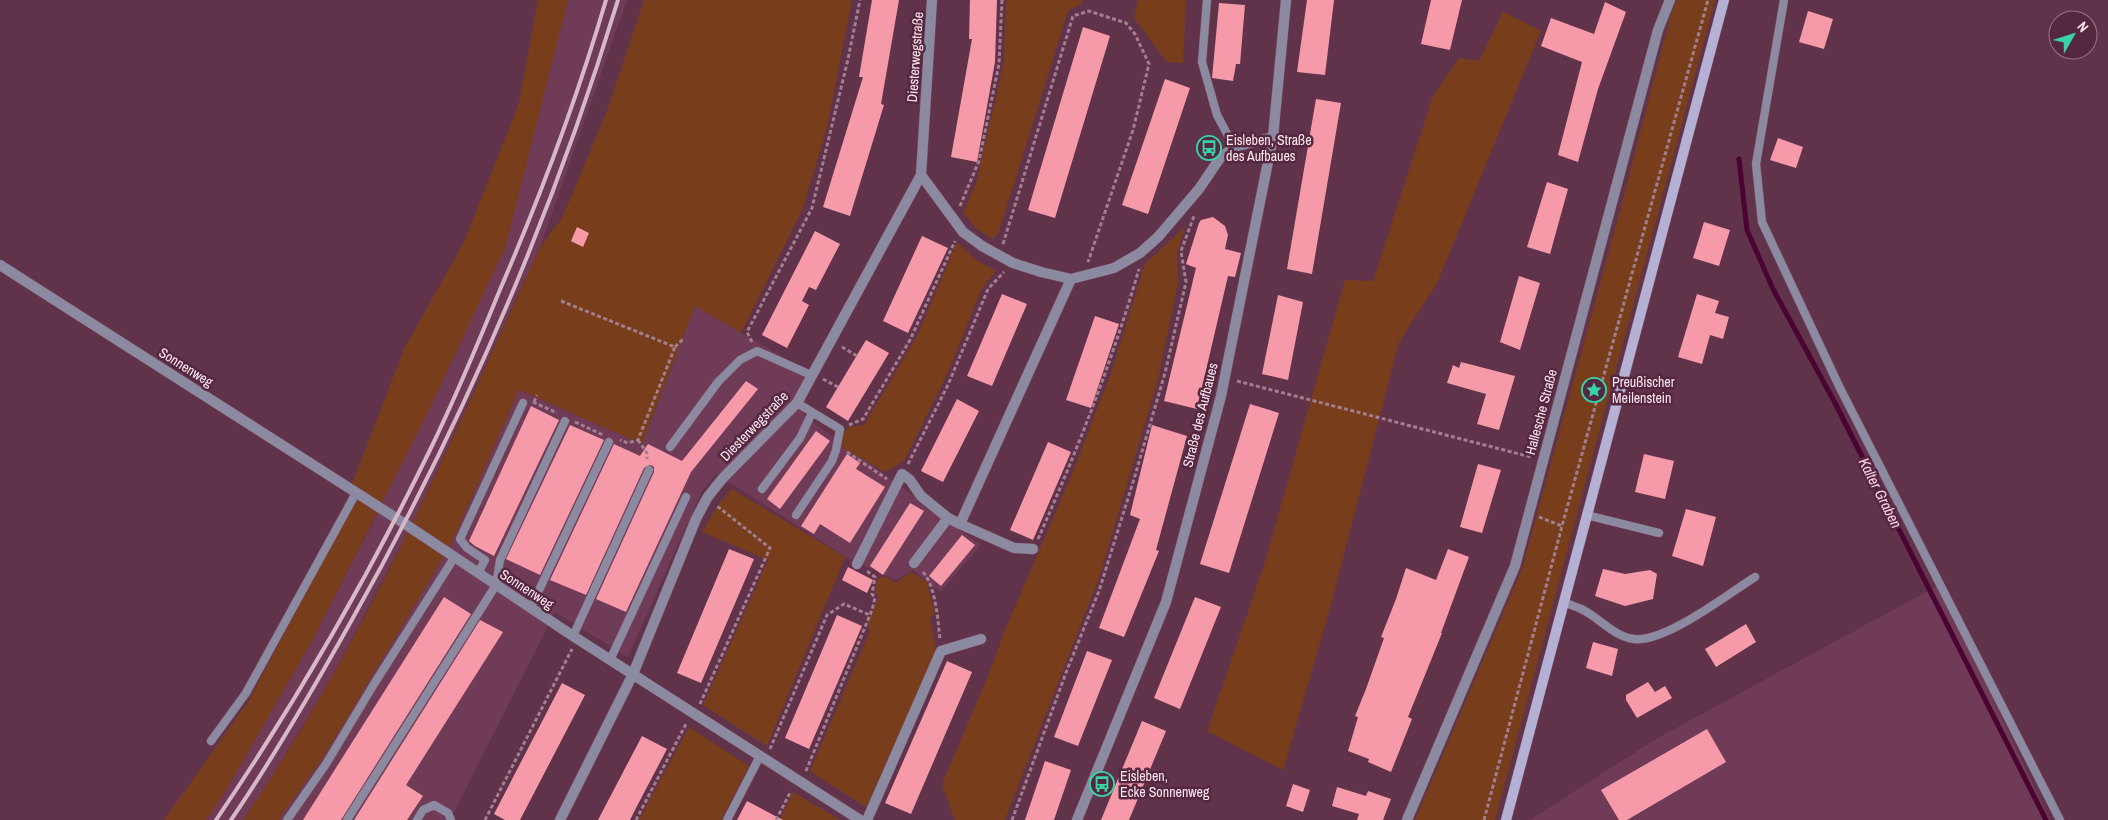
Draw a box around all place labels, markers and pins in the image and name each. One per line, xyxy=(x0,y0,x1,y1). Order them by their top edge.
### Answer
place label: Eisleben, Straße des Aufbaues xyxy=(1226,131,1312,165)
bus stop icon: Eisleben, Straße des Aufbaues xyxy=(1196,135,1222,161)
place label: Preußischer Meilenstein xyxy=(1612,373,1675,407)
place icon: Preußischer Meilenstein xyxy=(1581,377,1607,403)
place label: Eisleben, Ecke Sonnenweg xyxy=(1120,767,1210,801)
bus stop icon: Eisleben, Ecke Sonnenweg xyxy=(1089,771,1115,797)

